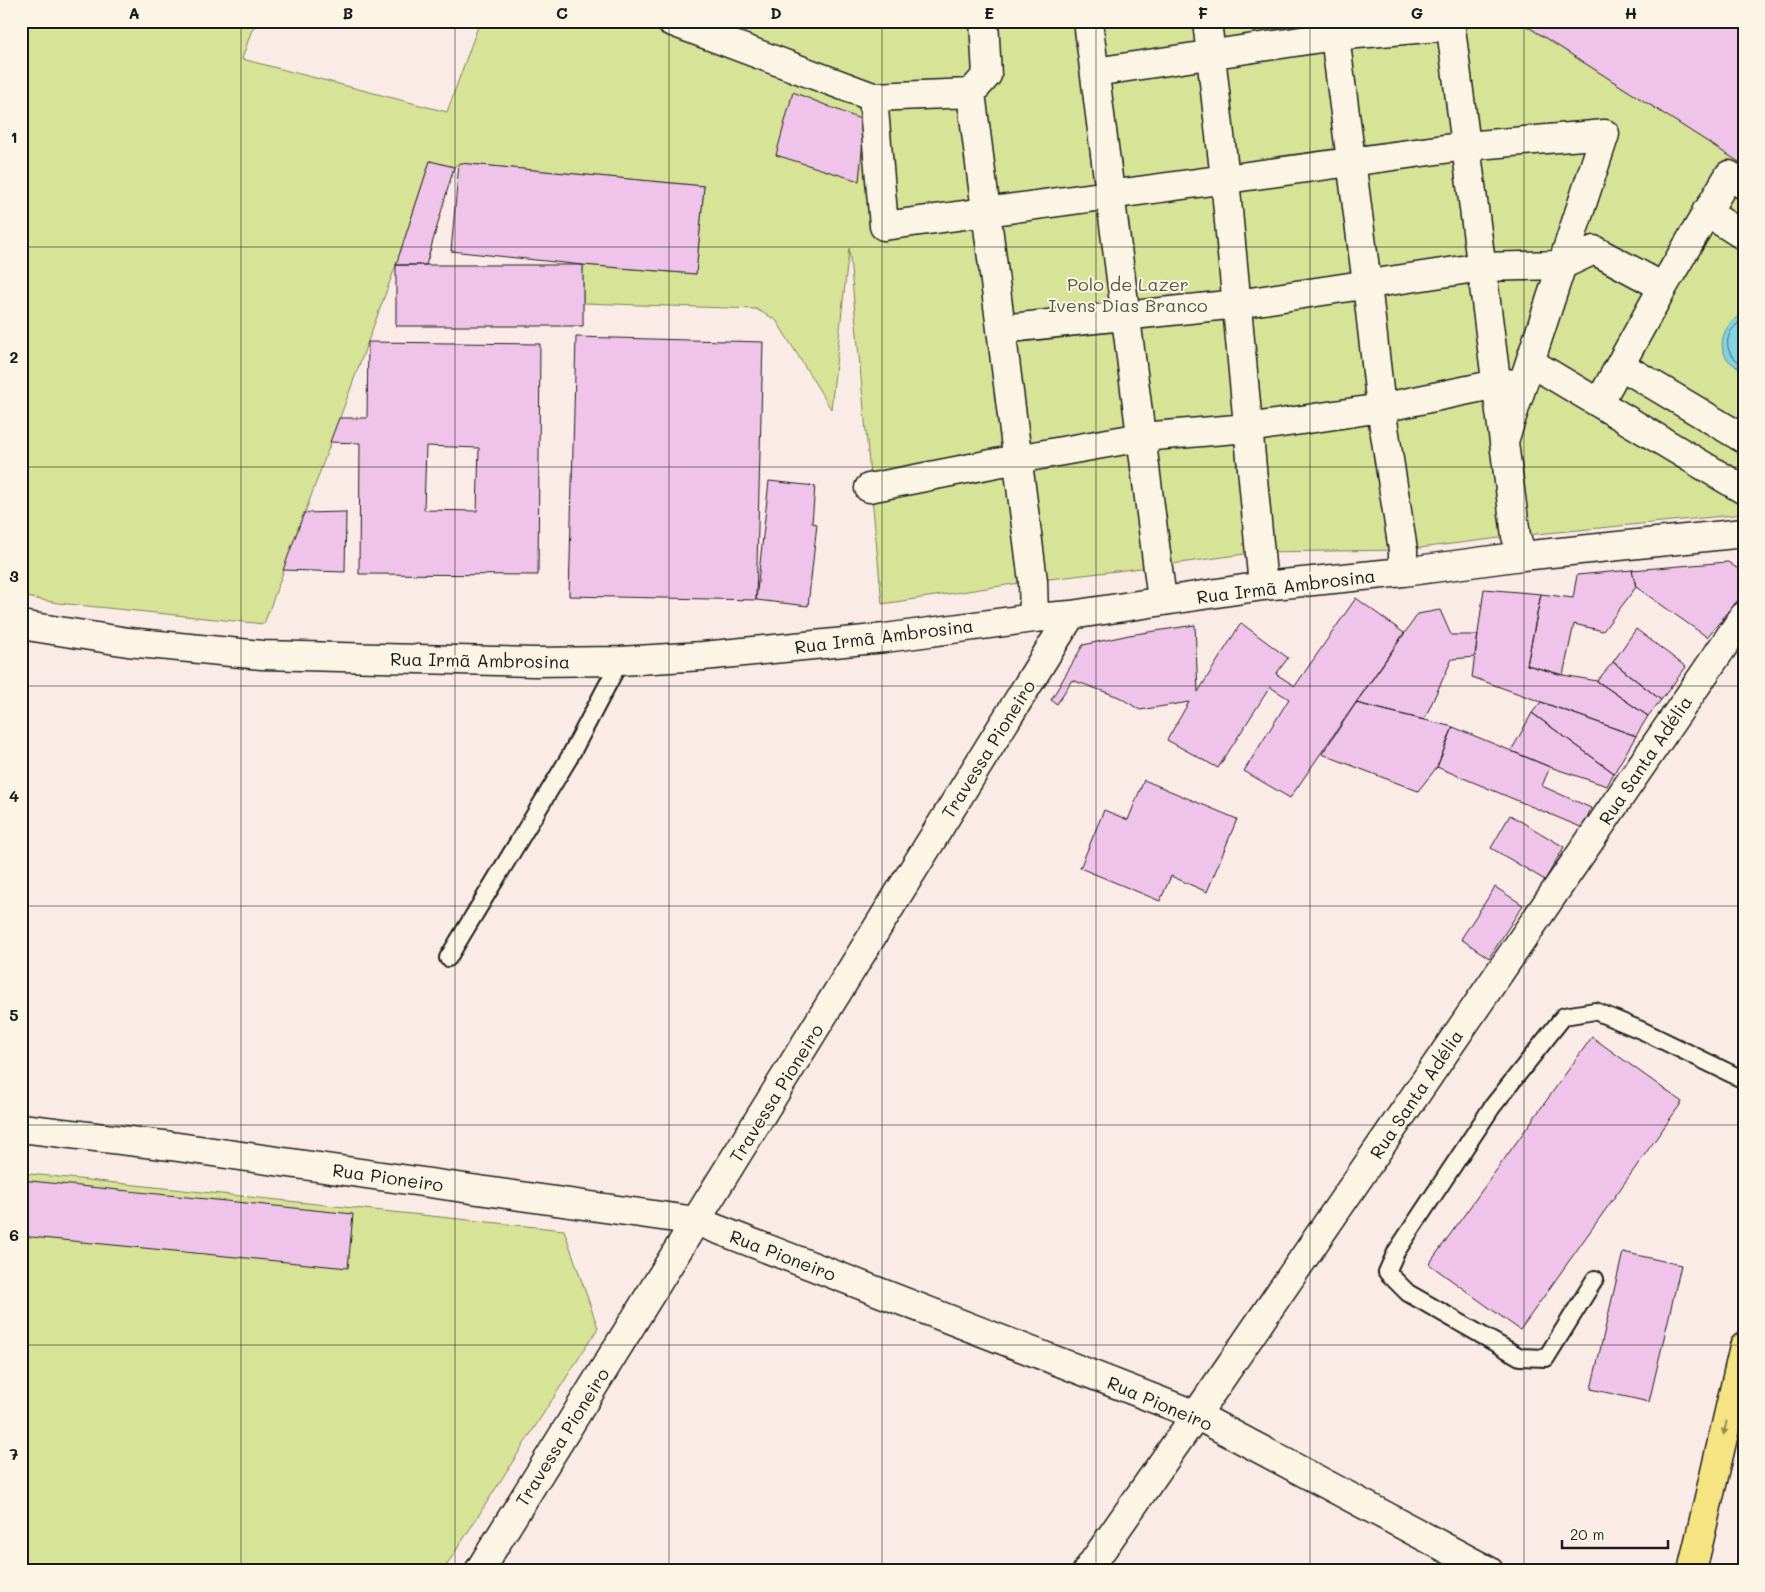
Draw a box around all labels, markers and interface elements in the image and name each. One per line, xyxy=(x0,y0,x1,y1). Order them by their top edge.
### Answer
text: A xyxy=(128,2,140,23)
text: B xyxy=(343,2,353,23)
text: C xyxy=(556,2,568,23)
text: D xyxy=(770,2,782,23)
text: E xyxy=(984,2,994,23)
text: F xyxy=(1198,2,1208,23)
text: G xyxy=(1411,2,1423,23)
text: H xyxy=(1625,2,1637,23)
text: 1 xyxy=(10,126,18,147)
park label: Polo de Lazer Ivens Dias Branco xyxy=(1048,272,1208,317)
text: 2 xyxy=(10,346,19,367)
street label: Rua Irmã Ambrosina xyxy=(1195,563,1377,609)
text: 3 xyxy=(9,565,19,586)
street label: Rua Irmã Ambrosina xyxy=(793,613,975,659)
street label: Rua Irmã Ambrosina xyxy=(390,646,570,674)
street label: Travessa Pioneiro xyxy=(936,675,1040,823)
street label: Rua Santa Adélia xyxy=(1593,691,1697,829)
text: 4 xyxy=(9,785,19,806)
text: 5 xyxy=(9,1004,19,1025)
street label: Travessa Pioneiro xyxy=(724,1019,828,1167)
street label: Rua Santa Adélia xyxy=(1364,1025,1468,1163)
street label: Rua Pioneiro xyxy=(331,1157,445,1197)
text: 6 xyxy=(9,1224,19,1245)
street label: Rua Pioneiro xyxy=(726,1224,840,1286)
street label: Travessa Pioneiro xyxy=(510,1363,614,1511)
street label: Rua Pioneiro xyxy=(1104,1370,1216,1436)
one-way arrow xyxy=(1721,1421,1729,1436)
text: 7 xyxy=(10,1443,19,1464)
scale bar xyxy=(1562,1517,1669,1549)
text: 20 m xyxy=(1570,1524,1604,1544)

